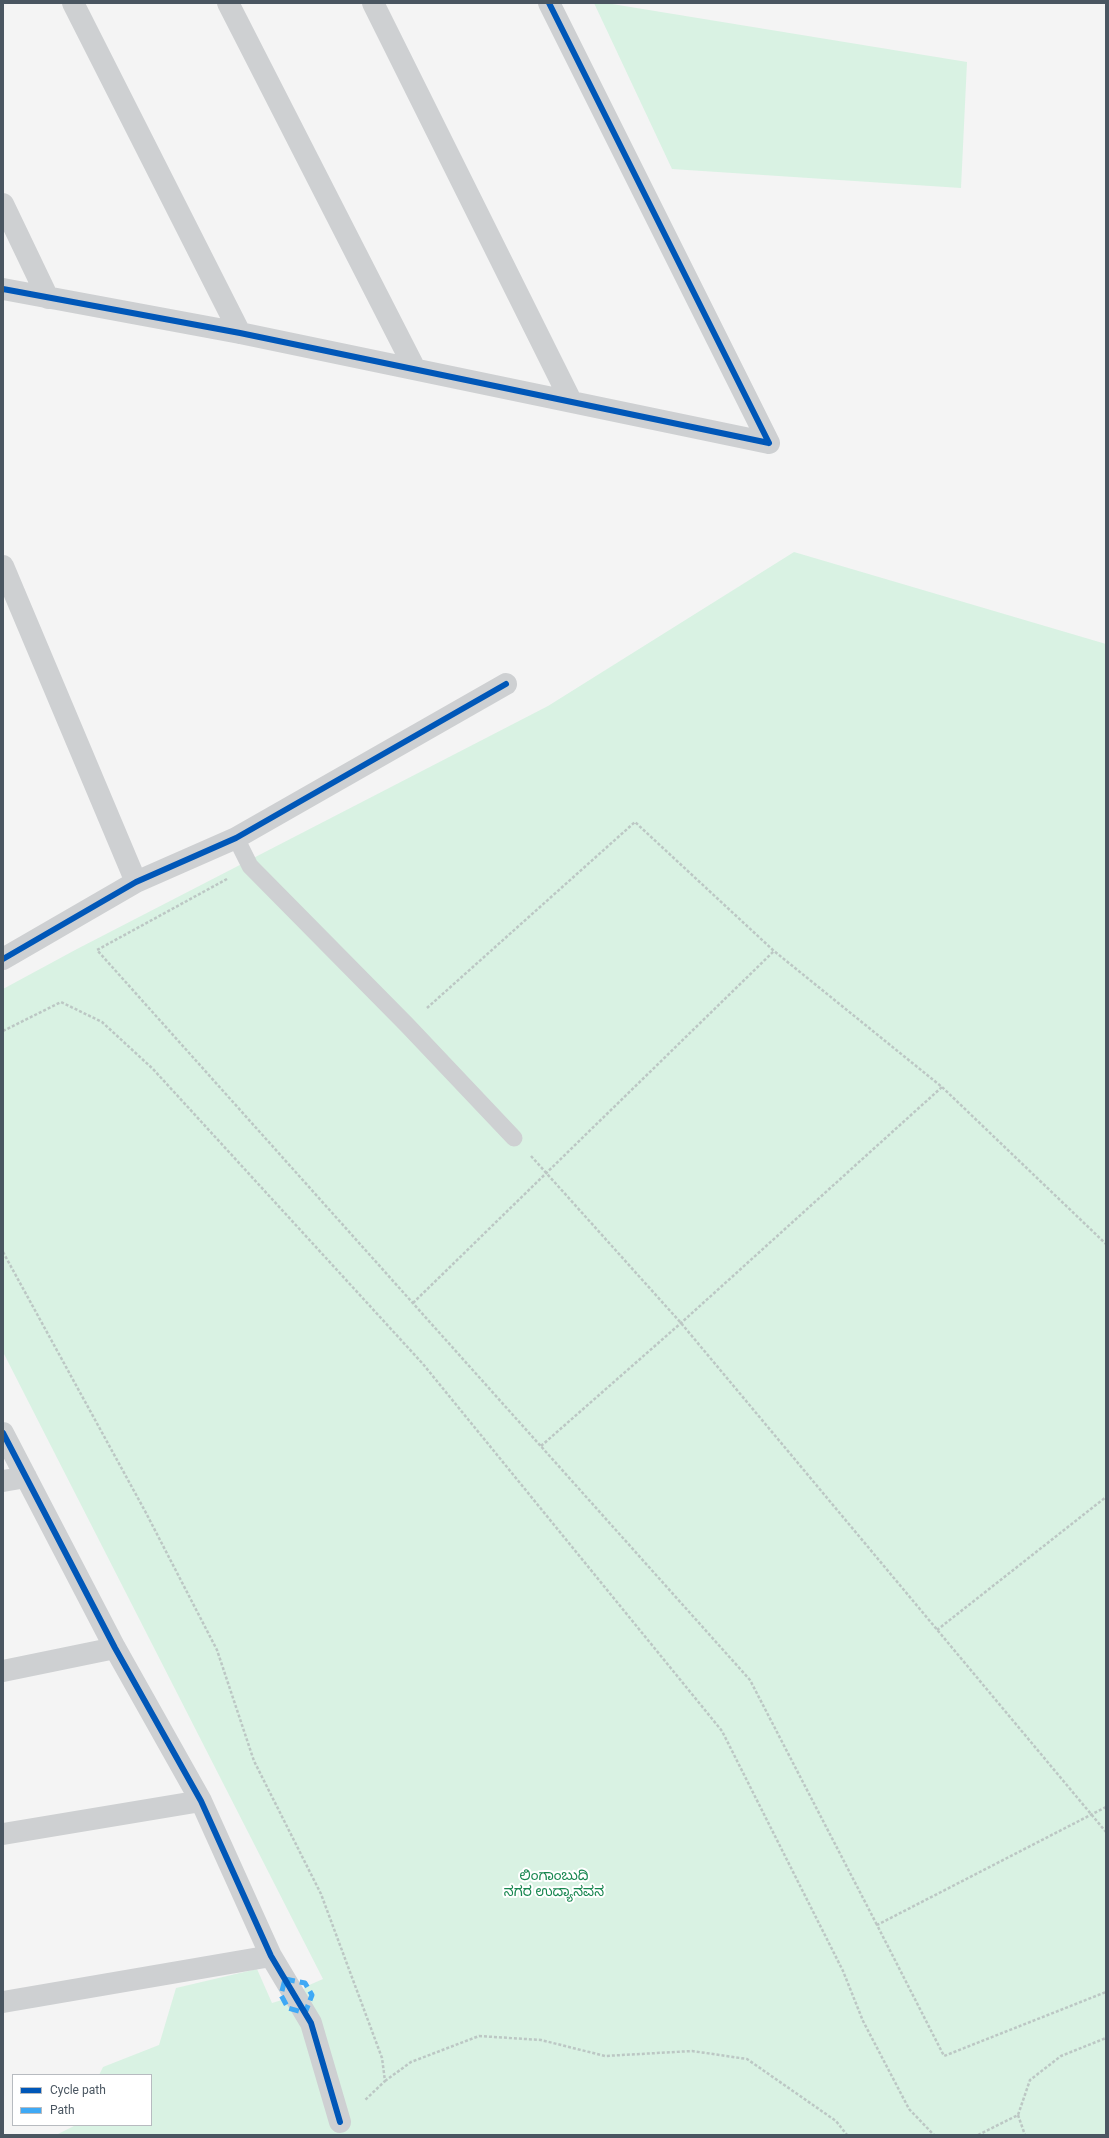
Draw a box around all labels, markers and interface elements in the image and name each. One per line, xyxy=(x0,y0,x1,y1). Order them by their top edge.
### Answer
park label: ಲಿಂಗಾಂಬುದಿ ನಗರ ಉದ್ಯಾನವನ xyxy=(504,1868,604,1900)
legend xyxy=(12,2074,152,2126)
text: Cycle path xyxy=(50,2083,106,2097)
text: Path xyxy=(50,2103,75,2117)

